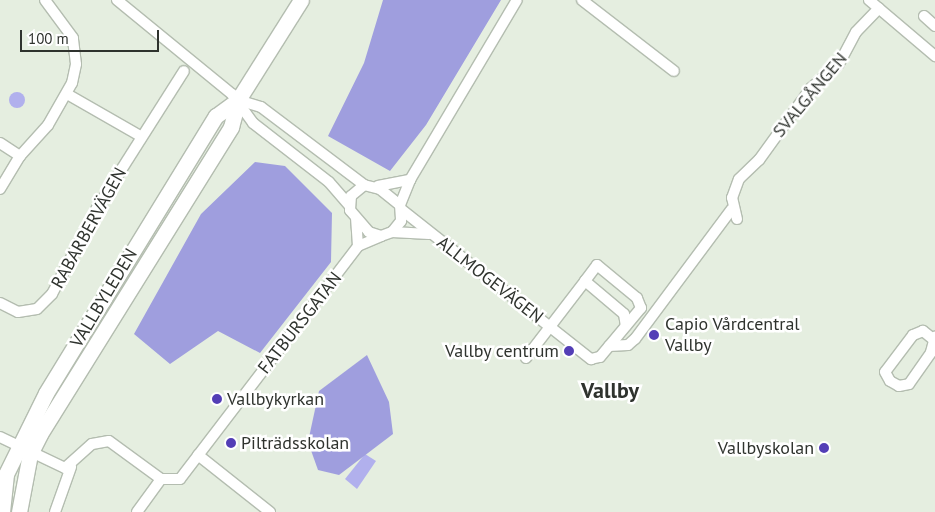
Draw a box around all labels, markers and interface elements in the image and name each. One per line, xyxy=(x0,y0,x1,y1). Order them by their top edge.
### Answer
scale bar xyxy=(22,20,161,52)
text: 100 m xyxy=(28,29,69,48)
street label: SVALGÅNGEN xyxy=(768,48,852,142)
street label: RABARBERVÄGEN xyxy=(47,164,131,292)
street label: ALLMOGEVÄGEN xyxy=(433,232,547,328)
street label: VALLBYLEDEN xyxy=(66,245,142,351)
street label: FATBURSGATAN xyxy=(254,268,346,378)
place label: Capio Vårdcentral Vallby xyxy=(665,314,800,356)
marker: Capio Vårdcentral Vallby xyxy=(647,328,661,342)
place label: Vallby centrum xyxy=(444,340,559,362)
marker: Vallby centrum xyxy=(563,345,575,357)
district label: Vallby xyxy=(581,378,639,404)
place label: Vallbykyrkan xyxy=(227,388,324,410)
marker: Vallbykyrkan xyxy=(211,393,223,405)
place label: Pilträdsskolan xyxy=(241,432,349,454)
marker: Pilträdsskolan xyxy=(225,437,237,449)
place label: Vallbyskolan xyxy=(718,437,814,459)
marker: Vallbyskolan xyxy=(818,442,830,454)

